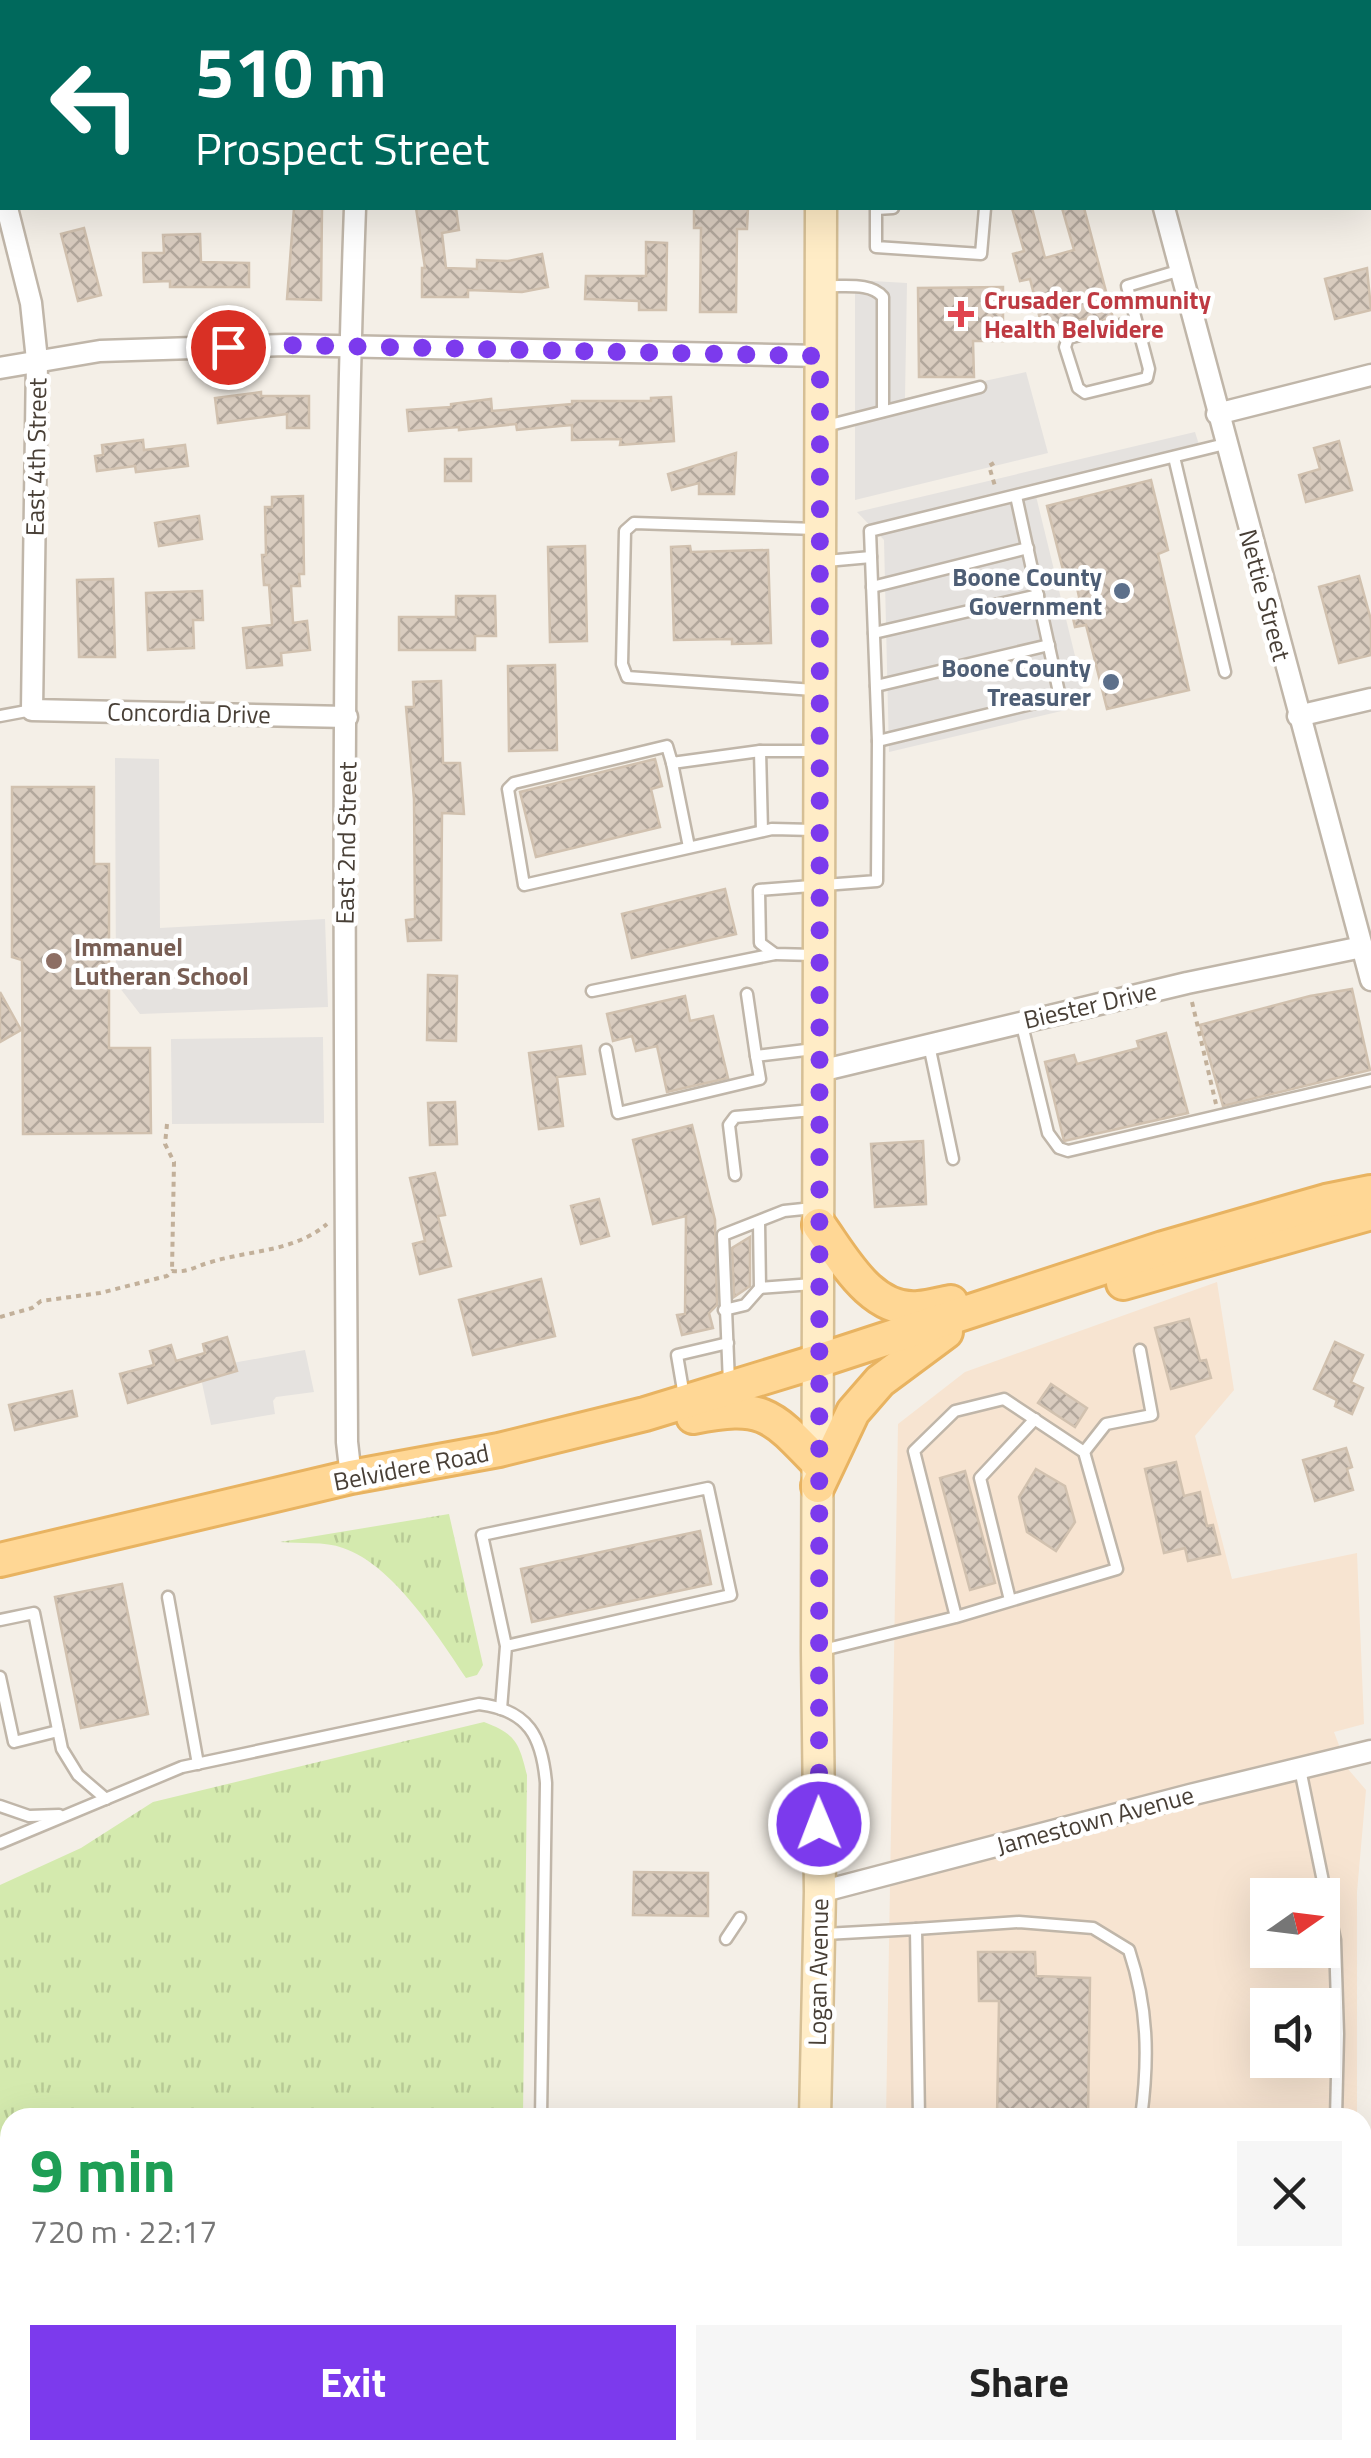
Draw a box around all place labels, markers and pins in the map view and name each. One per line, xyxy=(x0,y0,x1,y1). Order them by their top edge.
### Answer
place label: Crusader Community Health Belvidere xyxy=(984,281,1211,348)
marker: Crusader Community Health Belvidere xyxy=(948,301,974,327)
pin xyxy=(186,305,271,390)
place label: Boone County Government xyxy=(952,558,1102,625)
marker: Boone County Government xyxy=(1111,580,1133,602)
place label: Boone County Treasurer xyxy=(941,649,1091,716)
marker: Boone County Treasurer xyxy=(1100,671,1122,693)
place label: Immanuel Lutheran School xyxy=(74,928,249,995)
marker: Immanuel Lutheran School xyxy=(43,950,65,972)

